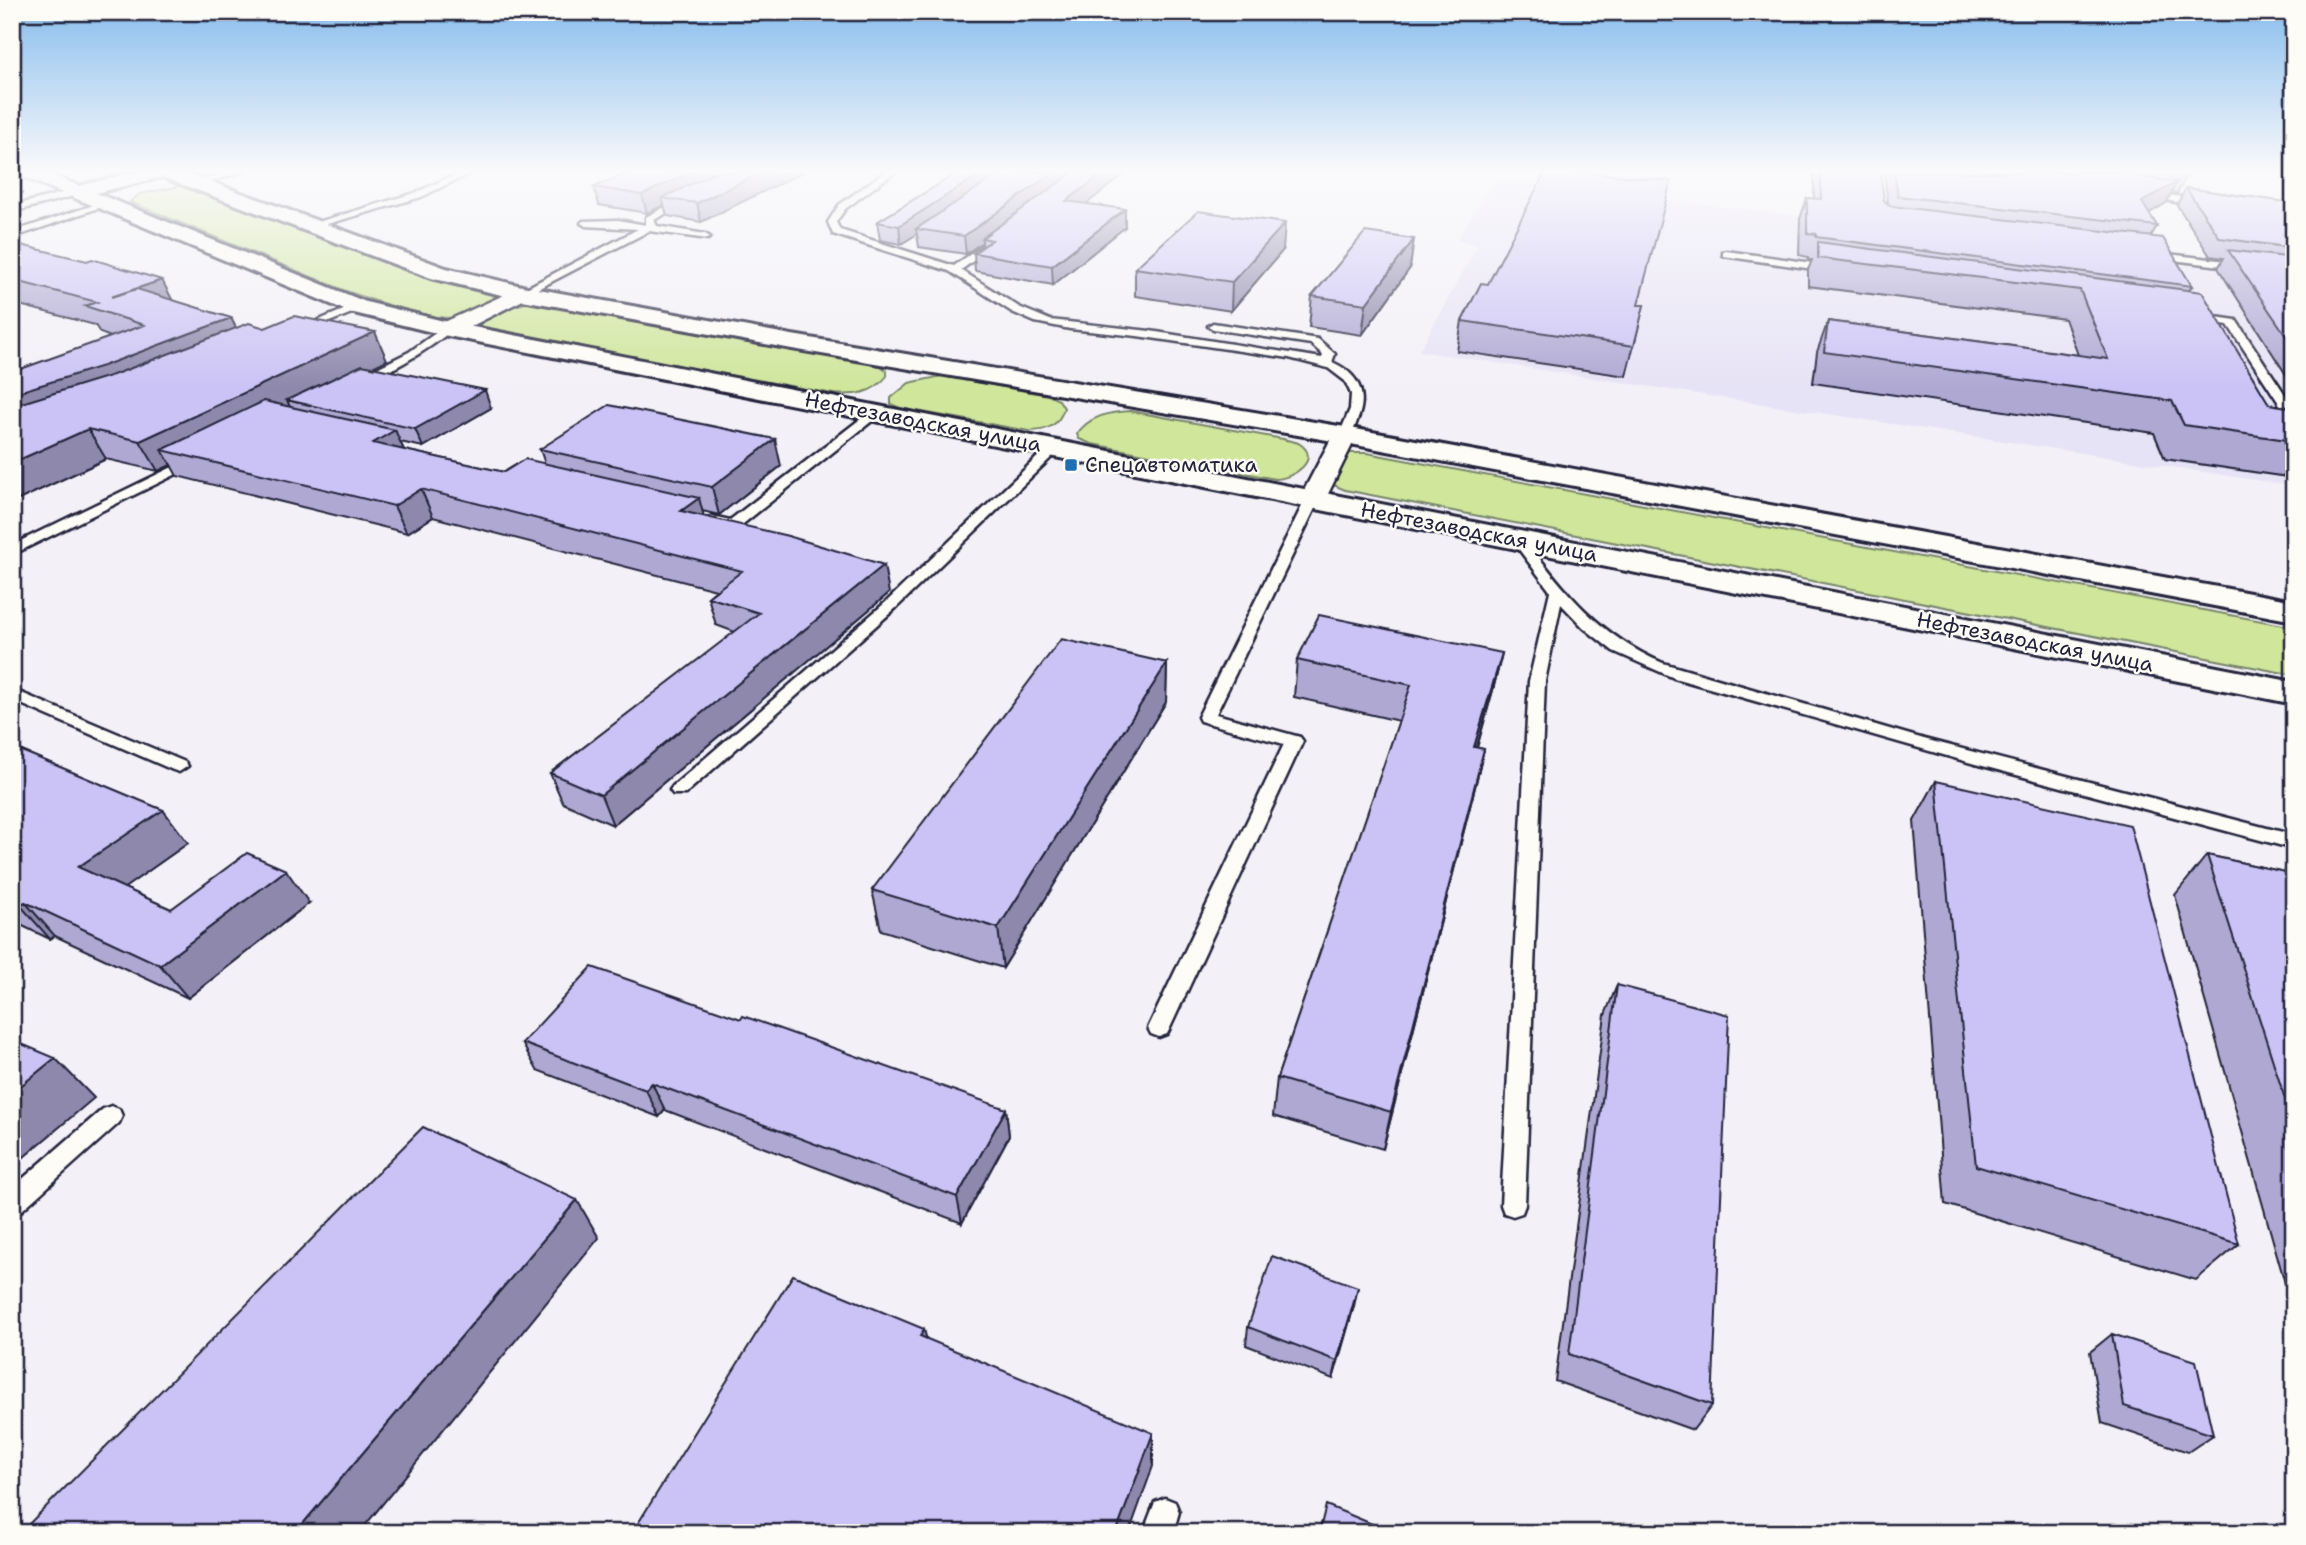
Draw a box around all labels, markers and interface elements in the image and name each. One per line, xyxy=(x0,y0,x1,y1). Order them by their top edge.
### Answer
street label: Нефтезаводская улица xyxy=(802,385,1044,459)
place label: Спецавтоматика xyxy=(1085,451,1257,479)
marker: Спецавтоматика xyxy=(1063,457,1079,473)
street label: Нефтезаводская улица xyxy=(1358,495,1600,569)
street label: Нефтезаводская улица xyxy=(1914,605,2156,679)

